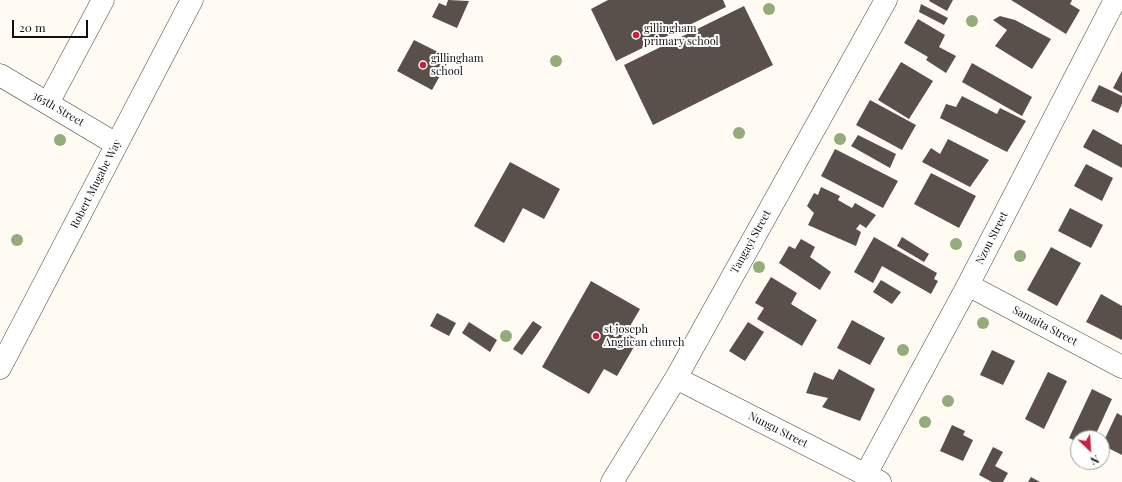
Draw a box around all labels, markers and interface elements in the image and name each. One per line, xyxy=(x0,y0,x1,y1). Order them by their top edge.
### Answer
scale bar xyxy=(14,12,90,38)
text: 20 m xyxy=(19,19,46,35)
place label: gillingham primary school xyxy=(644,22,719,48)
marker: gillingham primary school xyxy=(631,30,641,40)
place label: gillingham school xyxy=(431,52,484,78)
marker: gillingham school xyxy=(418,60,428,70)
street label: 365th Street xyxy=(30,89,86,129)
street label: Robert Mugabe Way xyxy=(68,137,124,231)
street label: Tangayi Street xyxy=(728,208,774,276)
street label: Nzou Street xyxy=(973,209,1011,267)
street label: Samaita Street xyxy=(1010,303,1080,349)
place label: st joseph Anglican church xyxy=(604,323,684,349)
marker: st joseph Anglican church xyxy=(591,331,601,341)
street label: Nungu Street xyxy=(746,409,810,451)
north arrow xyxy=(1070,430,1110,470)
text: N xyxy=(1088,452,1102,469)

